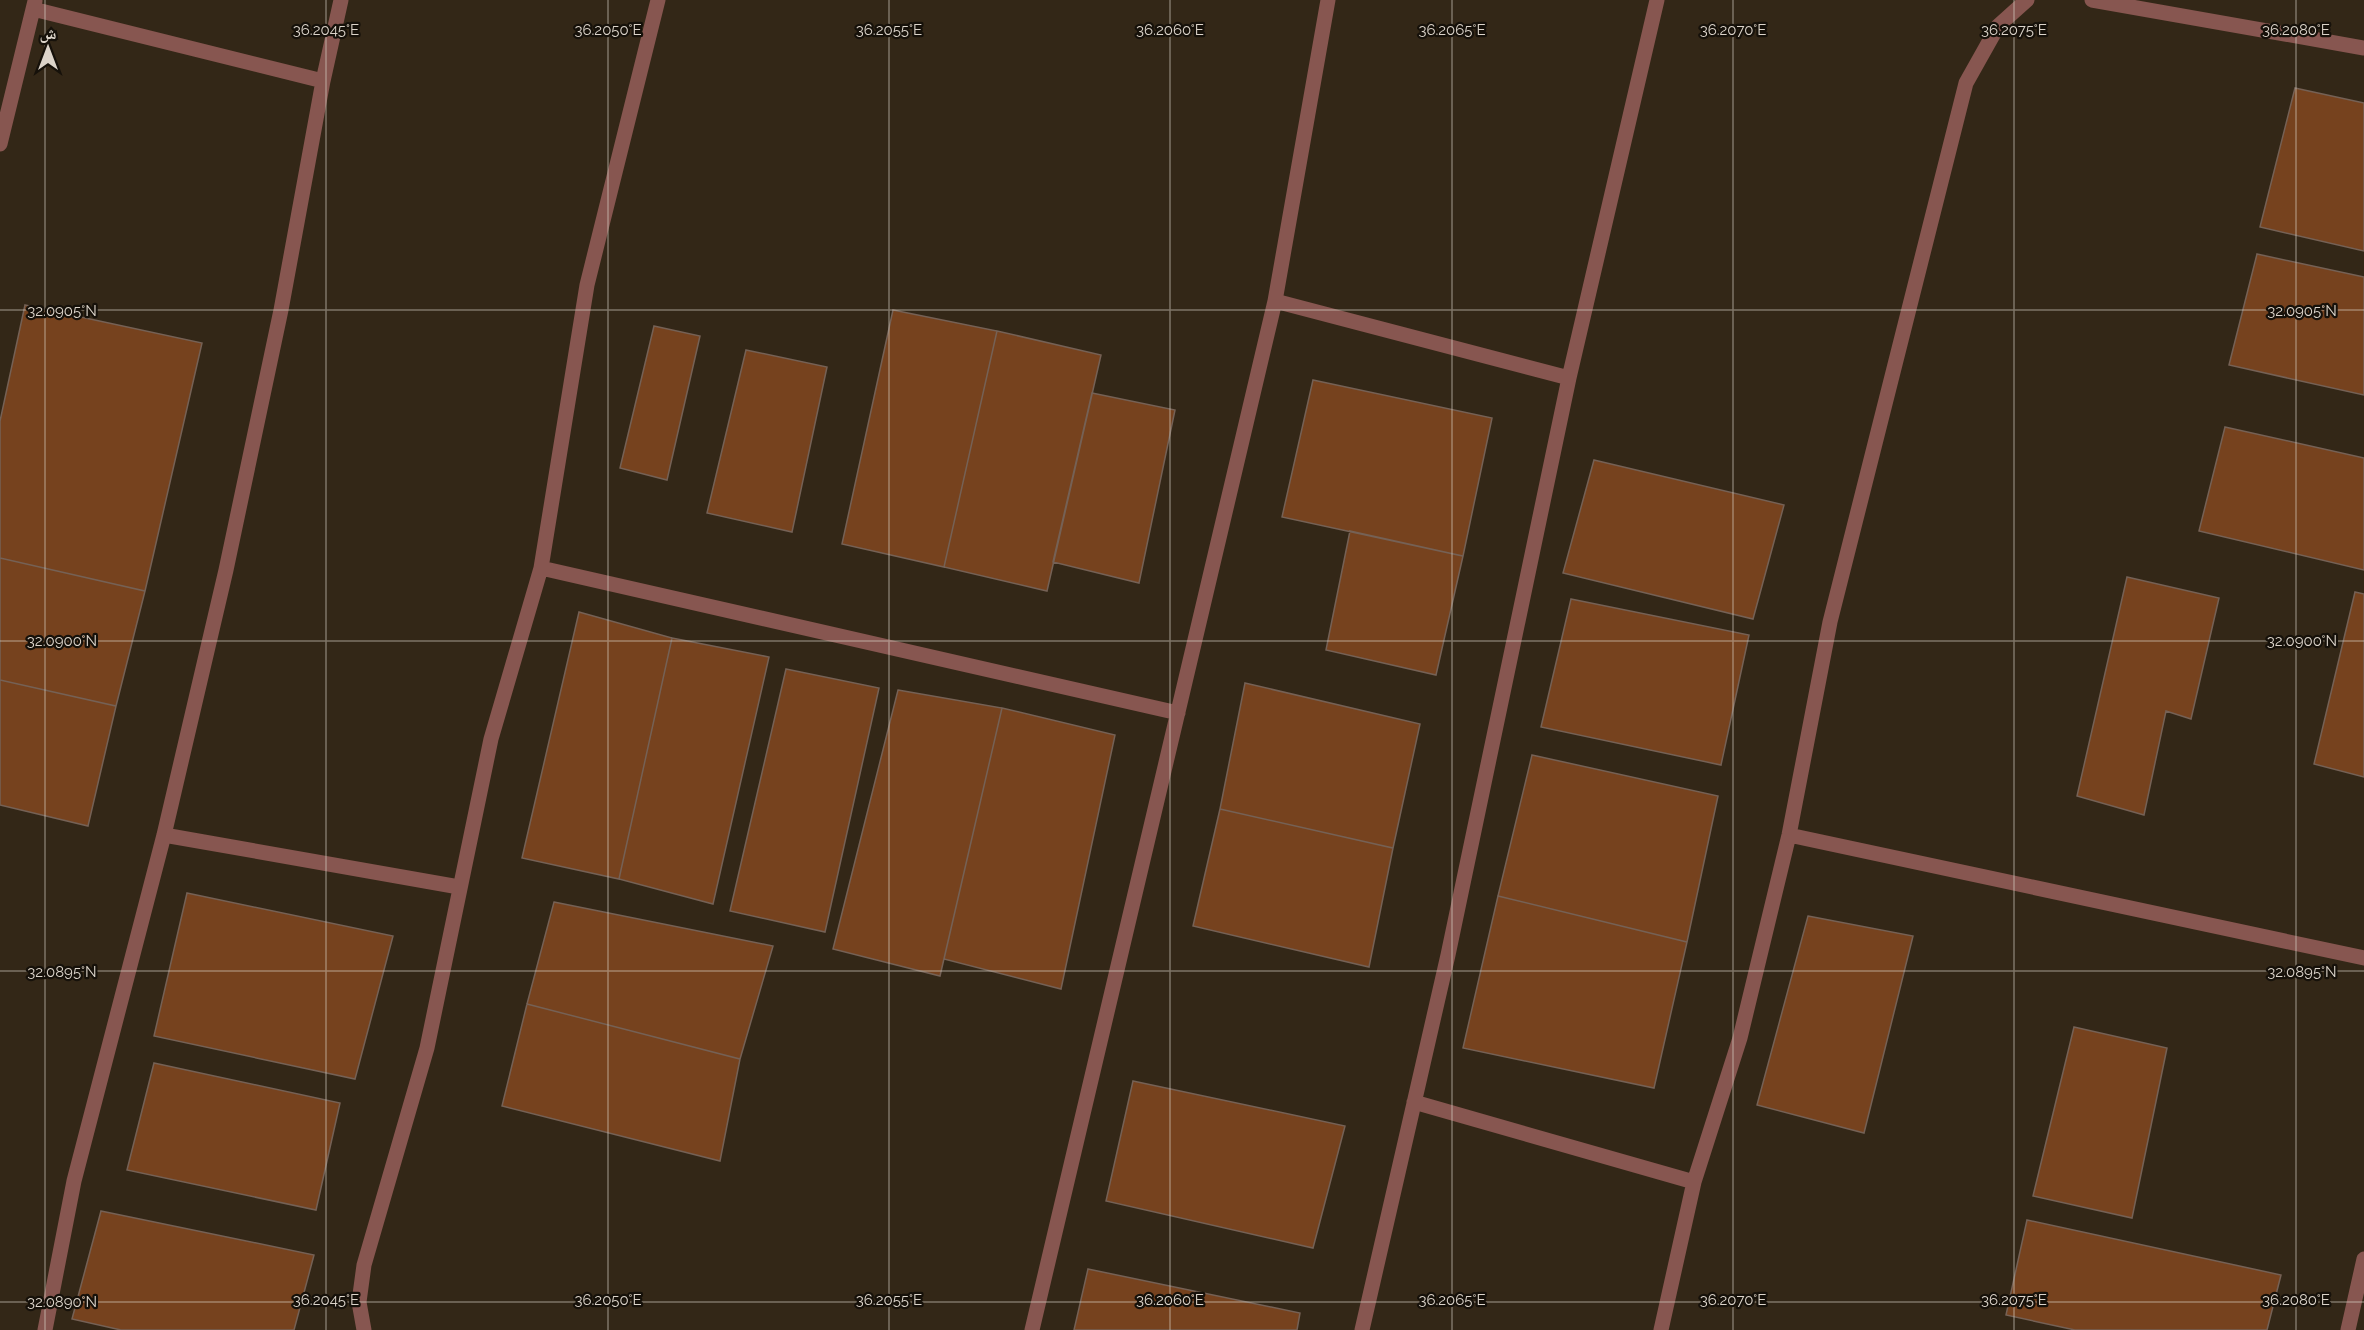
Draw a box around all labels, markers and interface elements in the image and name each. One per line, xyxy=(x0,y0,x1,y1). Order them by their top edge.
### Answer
north arrow xyxy=(18,18,78,78)
text: 36.2045°E xyxy=(293,21,359,39)
text: 36.2050°E xyxy=(574,21,642,39)
text: 36.2055°E xyxy=(856,21,922,39)
text: 36.2060°E xyxy=(1136,21,1204,39)
text: 36.2065°E xyxy=(1418,21,1486,39)
text: 36.2070°E xyxy=(1700,21,1766,39)
text: 36.2075°E xyxy=(1981,21,2047,39)
text: 36.2080°E xyxy=(2262,21,2330,39)
text: ش xyxy=(40,24,57,43)
text: 32.0905°N xyxy=(27,302,97,320)
text: 32.0905°N xyxy=(2267,302,2337,320)
text: 32.0900°N xyxy=(27,632,97,650)
text: 32.0900°N xyxy=(2267,632,2337,650)
text: 32.0895°N xyxy=(27,963,97,981)
text: 32.0895°N xyxy=(2267,963,2337,981)
text: 36.2045°E xyxy=(293,1291,359,1309)
text: 36.2050°E xyxy=(574,1291,642,1309)
text: 36.2055°E xyxy=(856,1291,922,1309)
text: 36.2060°E xyxy=(1136,1291,1204,1309)
text: 36.2065°E xyxy=(1418,1291,1486,1309)
text: 36.2070°E xyxy=(1700,1291,1766,1309)
text: 36.2075°E xyxy=(1981,1291,2047,1309)
text: 36.2080°E xyxy=(2262,1291,2330,1309)
text: 32.0890°N xyxy=(27,1293,97,1311)

